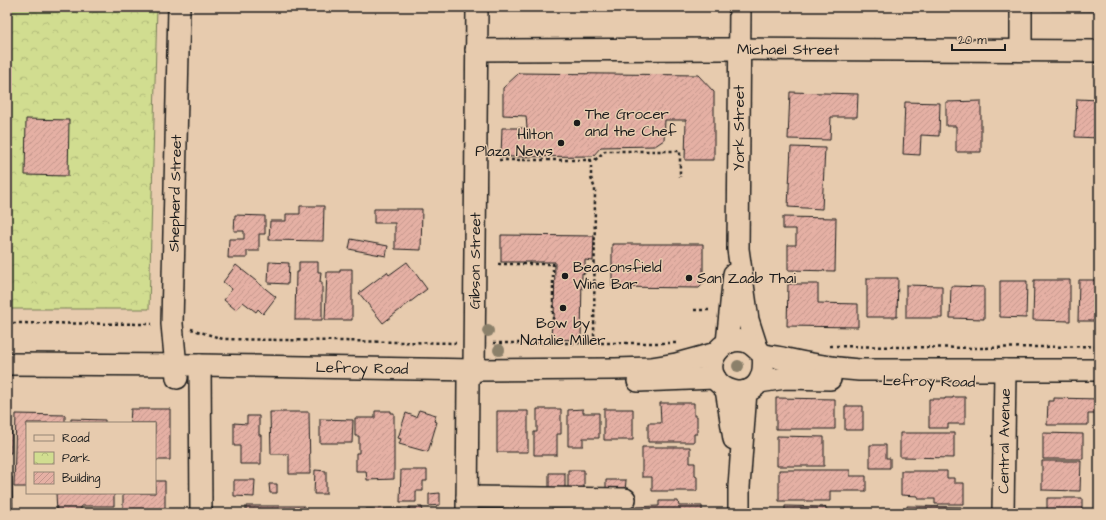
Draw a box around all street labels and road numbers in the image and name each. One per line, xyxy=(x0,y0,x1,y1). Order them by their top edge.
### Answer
street label: Michael Street xyxy=(737,39,839,61)
street label: York Street xyxy=(729,85,750,171)
street label: Shepherd Street xyxy=(164,134,187,252)
street label: Gibson Street xyxy=(465,212,486,309)
street label: Lefroy Road xyxy=(315,357,409,380)
street label: Lefroy Road xyxy=(882,370,976,394)
street label: Central Avenue xyxy=(993,388,1016,494)

